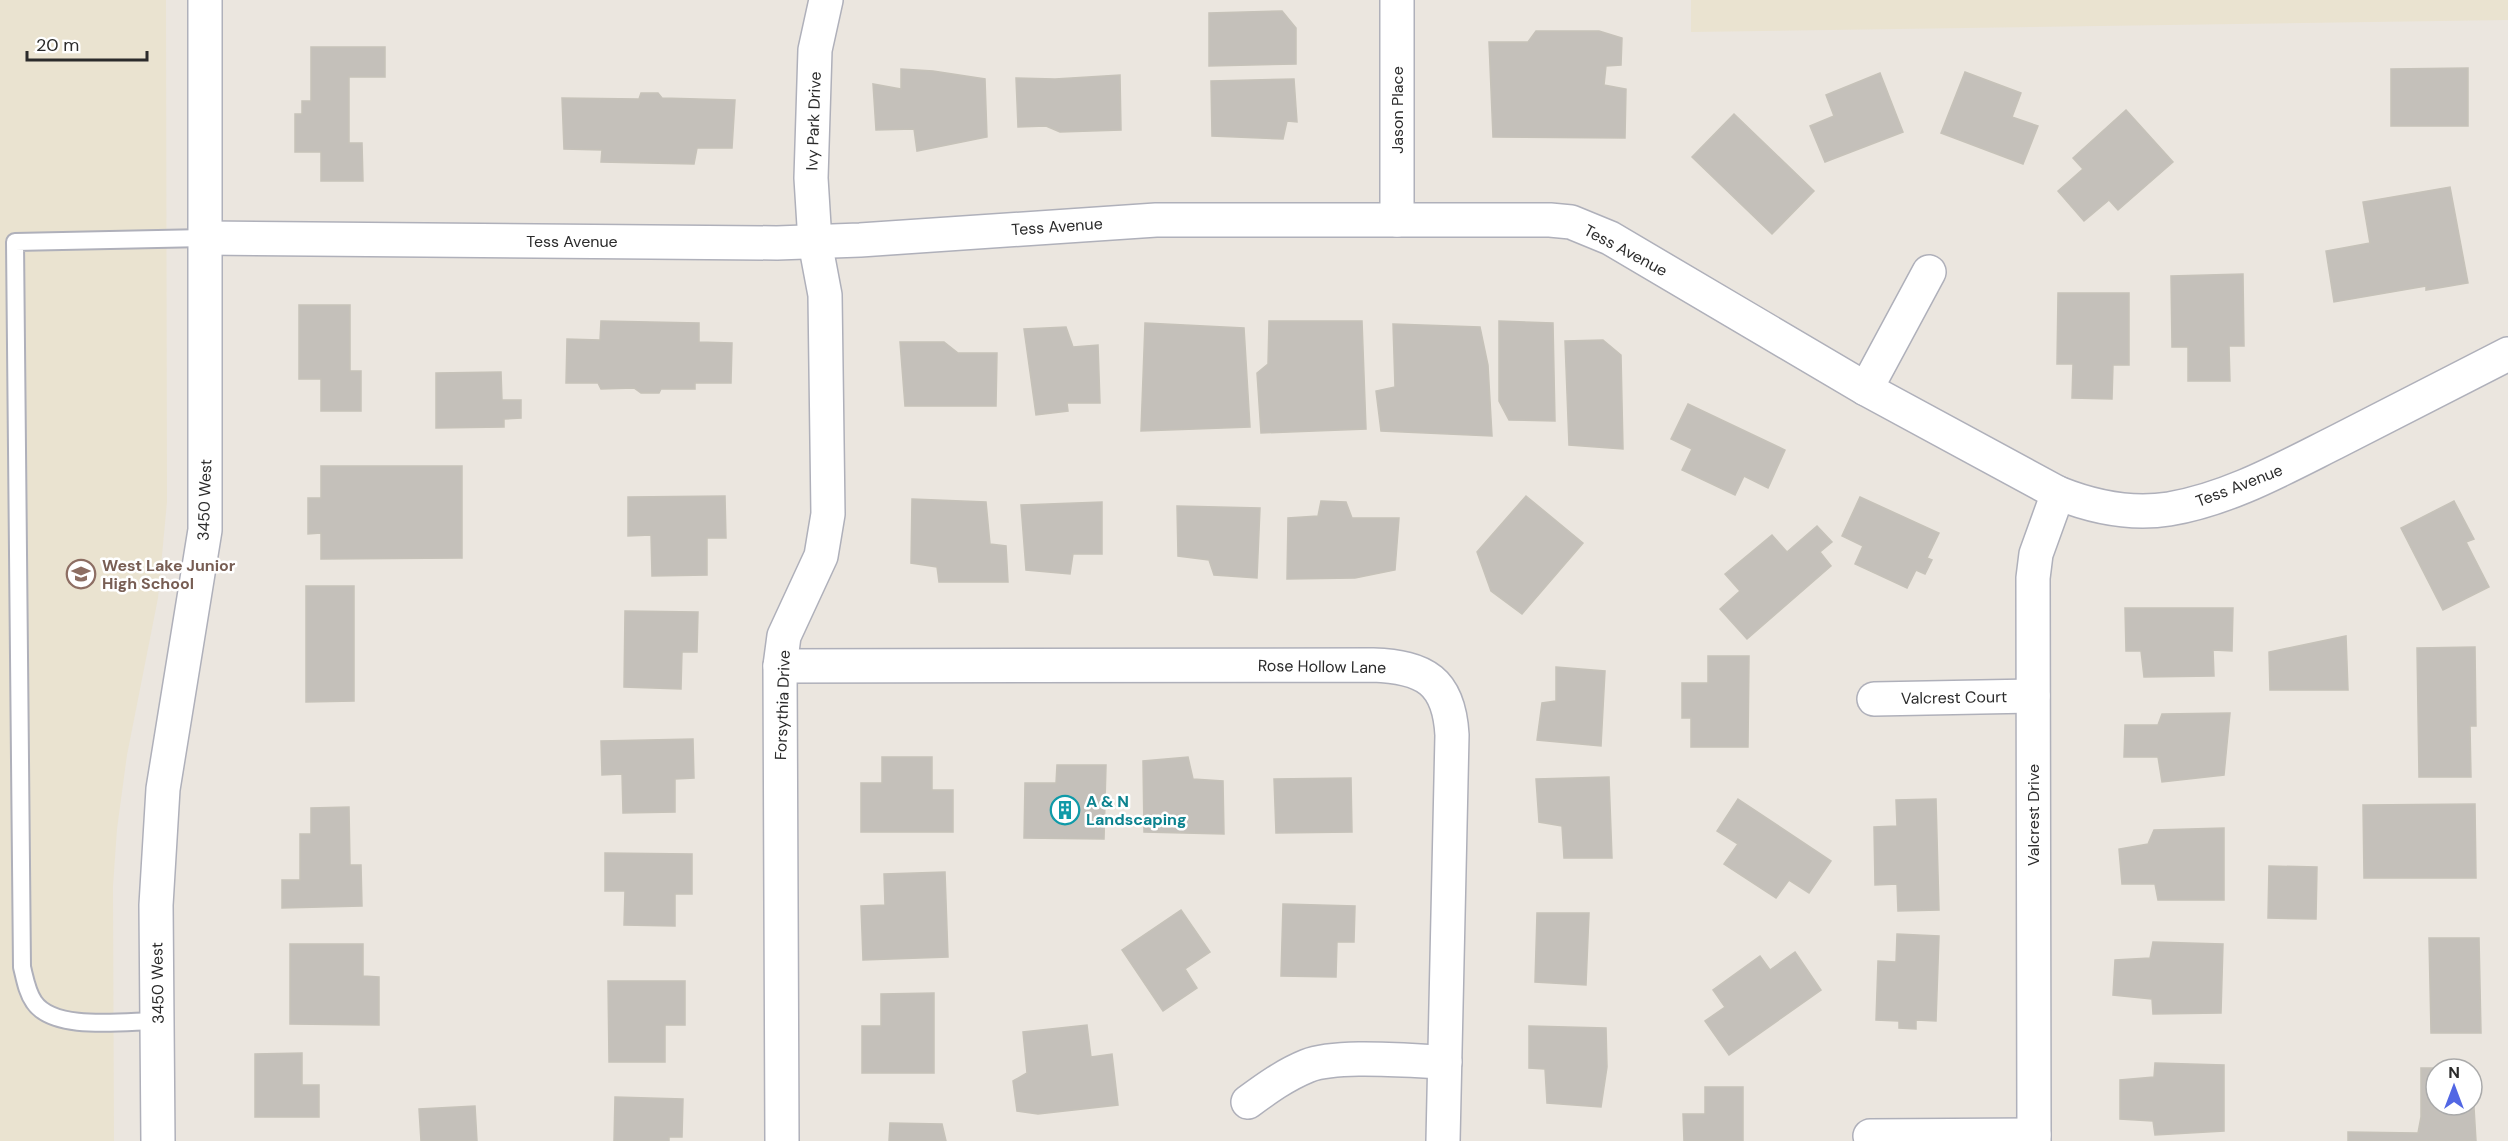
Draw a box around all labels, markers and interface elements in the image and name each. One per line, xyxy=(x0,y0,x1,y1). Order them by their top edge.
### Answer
scale bar xyxy=(27,24,147,62)
text: 20 m xyxy=(36,33,79,57)
street label: Jason Place xyxy=(1387,66,1408,154)
street label: Ivy Park Drive xyxy=(801,71,826,171)
street label: Tess Avenue xyxy=(1011,213,1103,240)
street label: Tess Avenue xyxy=(1581,220,1671,281)
street label: Tess Avenue xyxy=(526,231,618,252)
street label: 3450 West xyxy=(193,459,216,541)
street label: Tess Avenue xyxy=(2193,459,2286,512)
place label: West Lake Junior High School xyxy=(102,555,236,594)
school or university icon: West Lake Junior High School xyxy=(65,558,97,590)
street label: Forsythia Drive xyxy=(770,649,795,761)
street label: Rose Hollow Lane xyxy=(1258,655,1386,678)
street label: Valcrest Court xyxy=(1901,686,2007,709)
street label: Valcrest Drive xyxy=(2023,764,2044,866)
place label: A & N Landscaping xyxy=(1086,791,1187,830)
building icon: A & N Landscaping xyxy=(1049,794,1081,826)
street label: 3450 West xyxy=(146,942,169,1024)
north arrow xyxy=(2424,1057,2484,1117)
text: N xyxy=(2448,1062,2460,1083)

